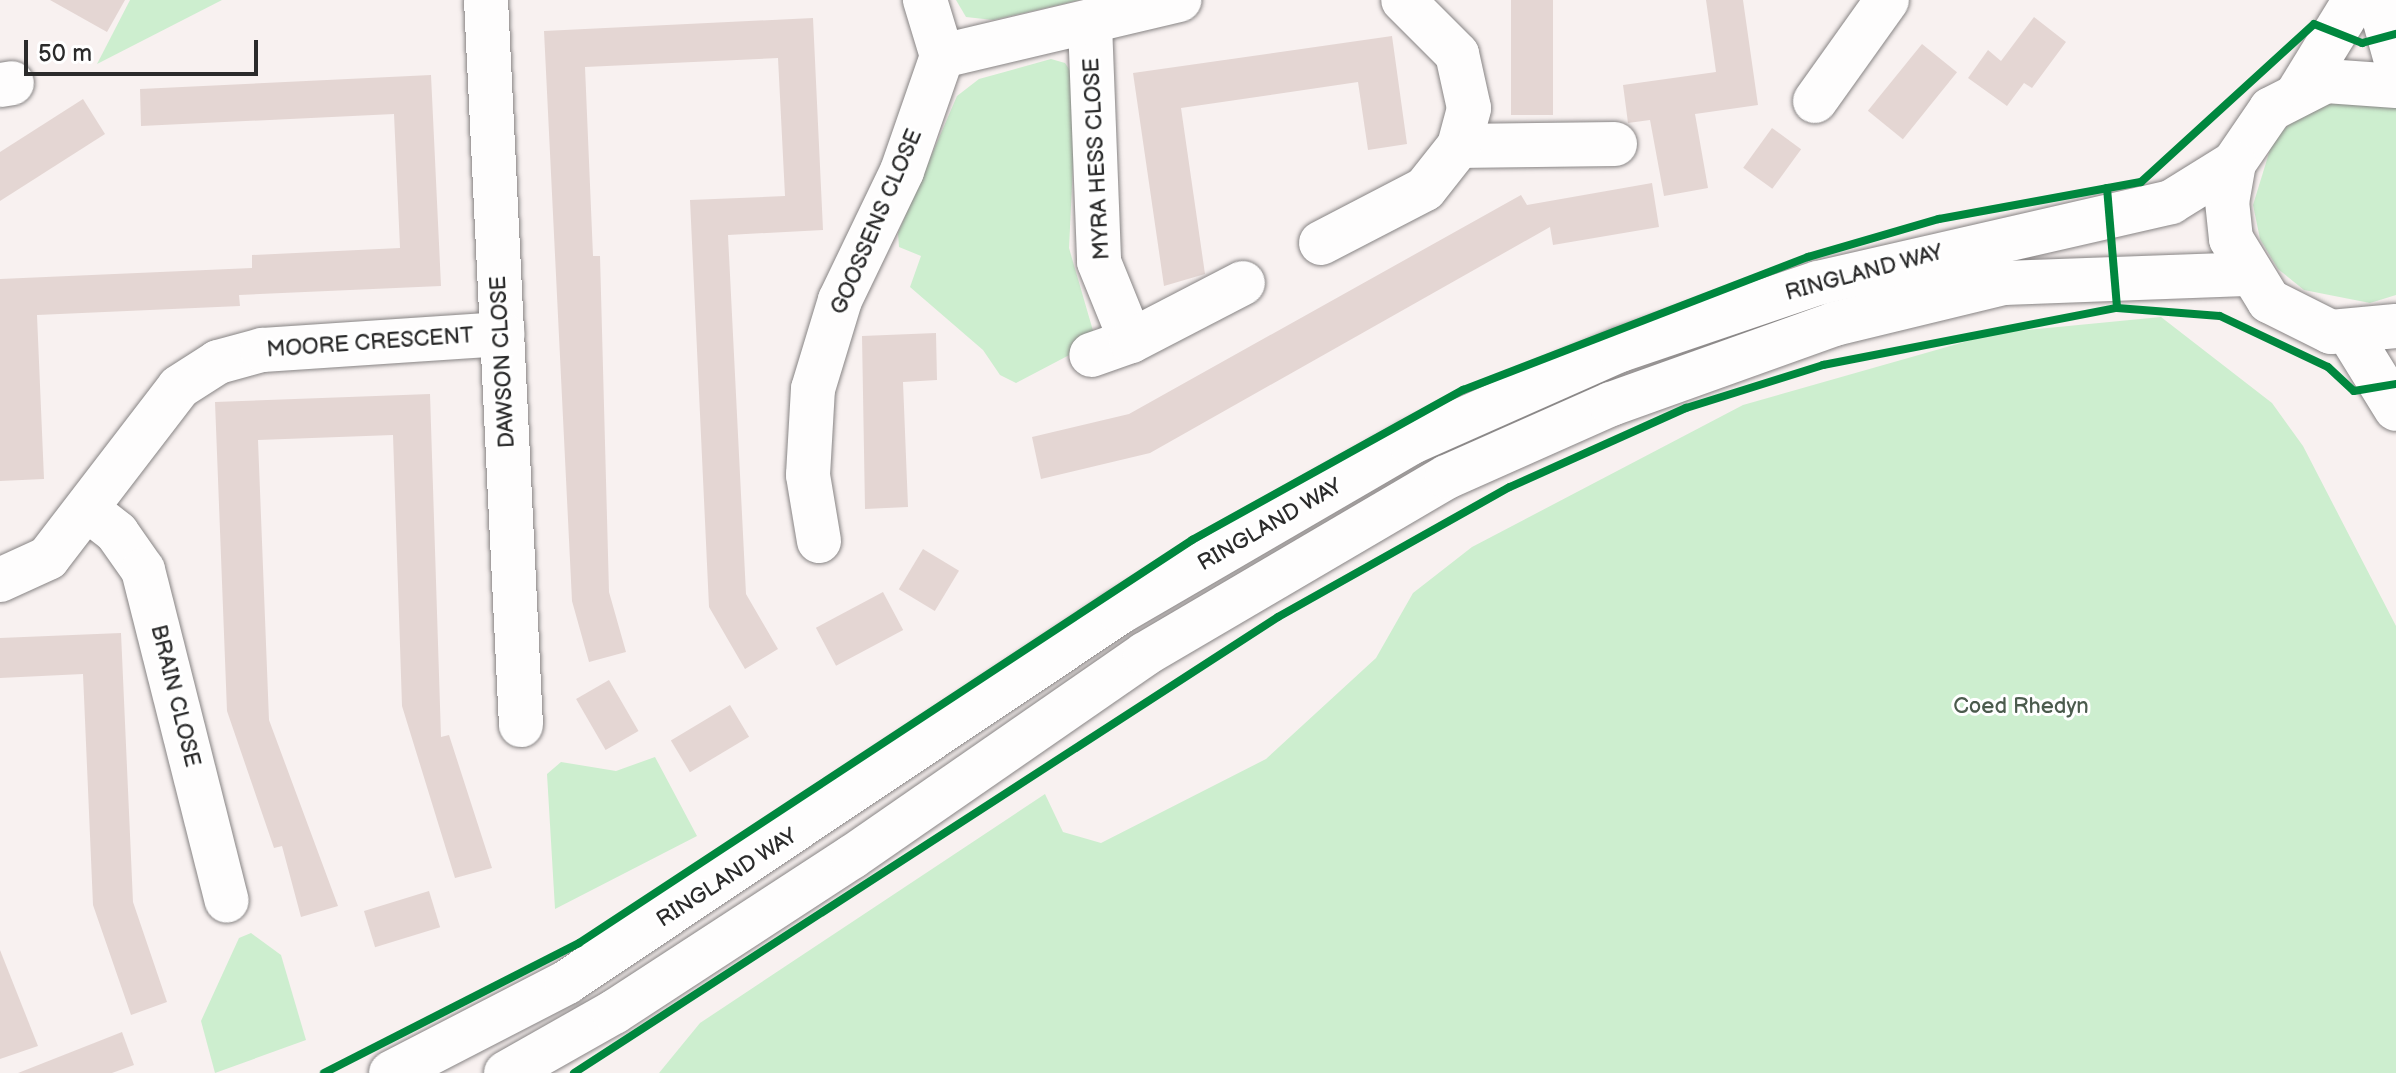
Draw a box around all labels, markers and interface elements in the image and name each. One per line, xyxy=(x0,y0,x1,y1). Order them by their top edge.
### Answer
scale bar xyxy=(28,24,262,74)
text: 50 m xyxy=(38,39,92,68)
street label: MYRA HESS CLOSE xyxy=(1079,57,1115,261)
street label: GOOSSENS CLOSE xyxy=(826,125,928,319)
street label: RINGLAND WAY xyxy=(1782,239,1946,307)
street label: DAWSON CLOSE xyxy=(485,275,521,449)
street label: MOORE CRESCENT xyxy=(266,323,474,363)
street label: RINGLAND WAY xyxy=(1193,473,1347,577)
street label: BRAIN CLOSE xyxy=(145,622,205,770)
park label: Coed Rhedyn xyxy=(1953,694,2089,720)
street label: RINGLAND WAY xyxy=(652,823,802,933)

